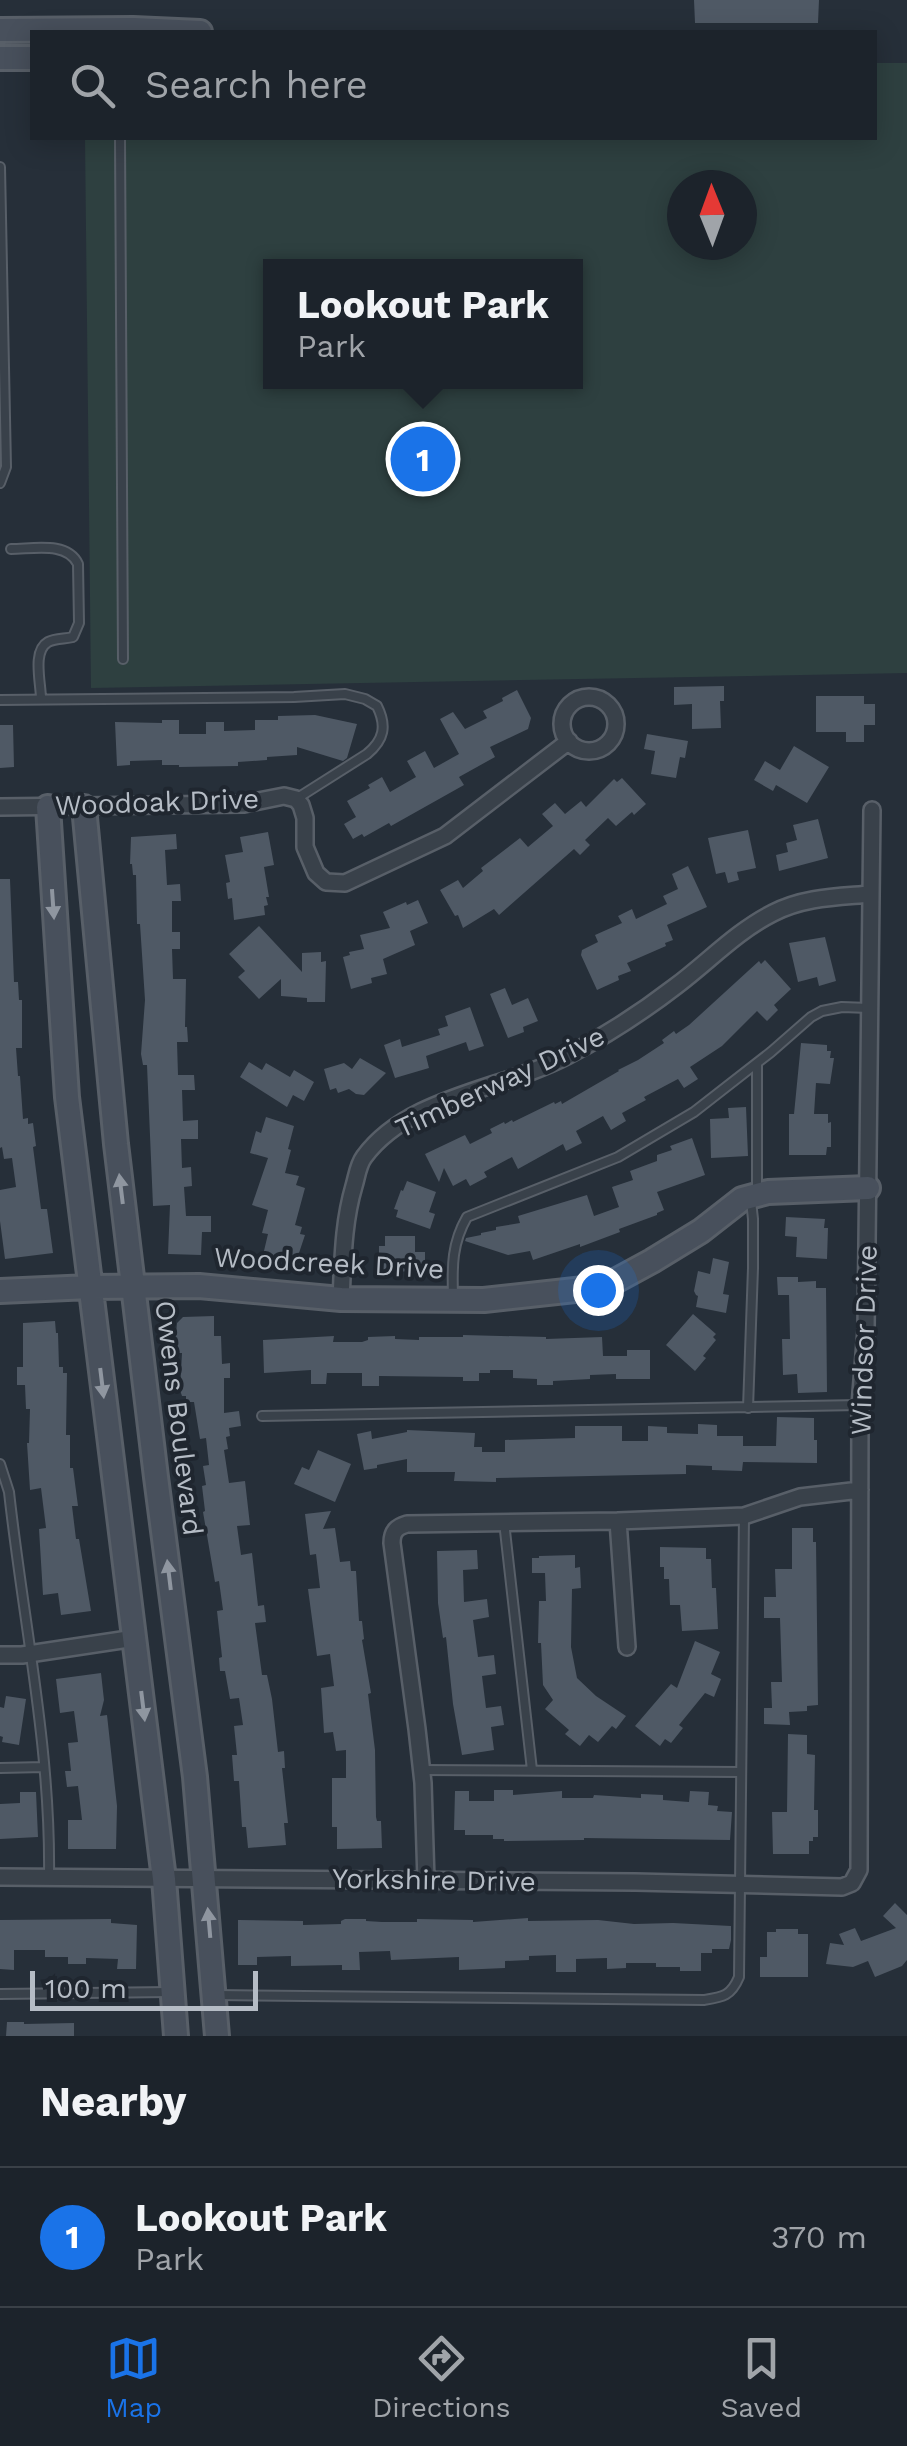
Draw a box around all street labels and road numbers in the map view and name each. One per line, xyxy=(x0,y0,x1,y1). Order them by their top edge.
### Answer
street label: Woodoak Drive xyxy=(54,782,260,822)
street label: Timberway Drive xyxy=(390,1019,610,1145)
street label: Woodcreek Drive xyxy=(213,1240,445,1286)
street label: Windsor Drive xyxy=(844,1244,884,1436)
street label: Owens Boulevard xyxy=(148,1299,210,1537)
street label: Yorkshire Drive xyxy=(332,1862,536,1898)

